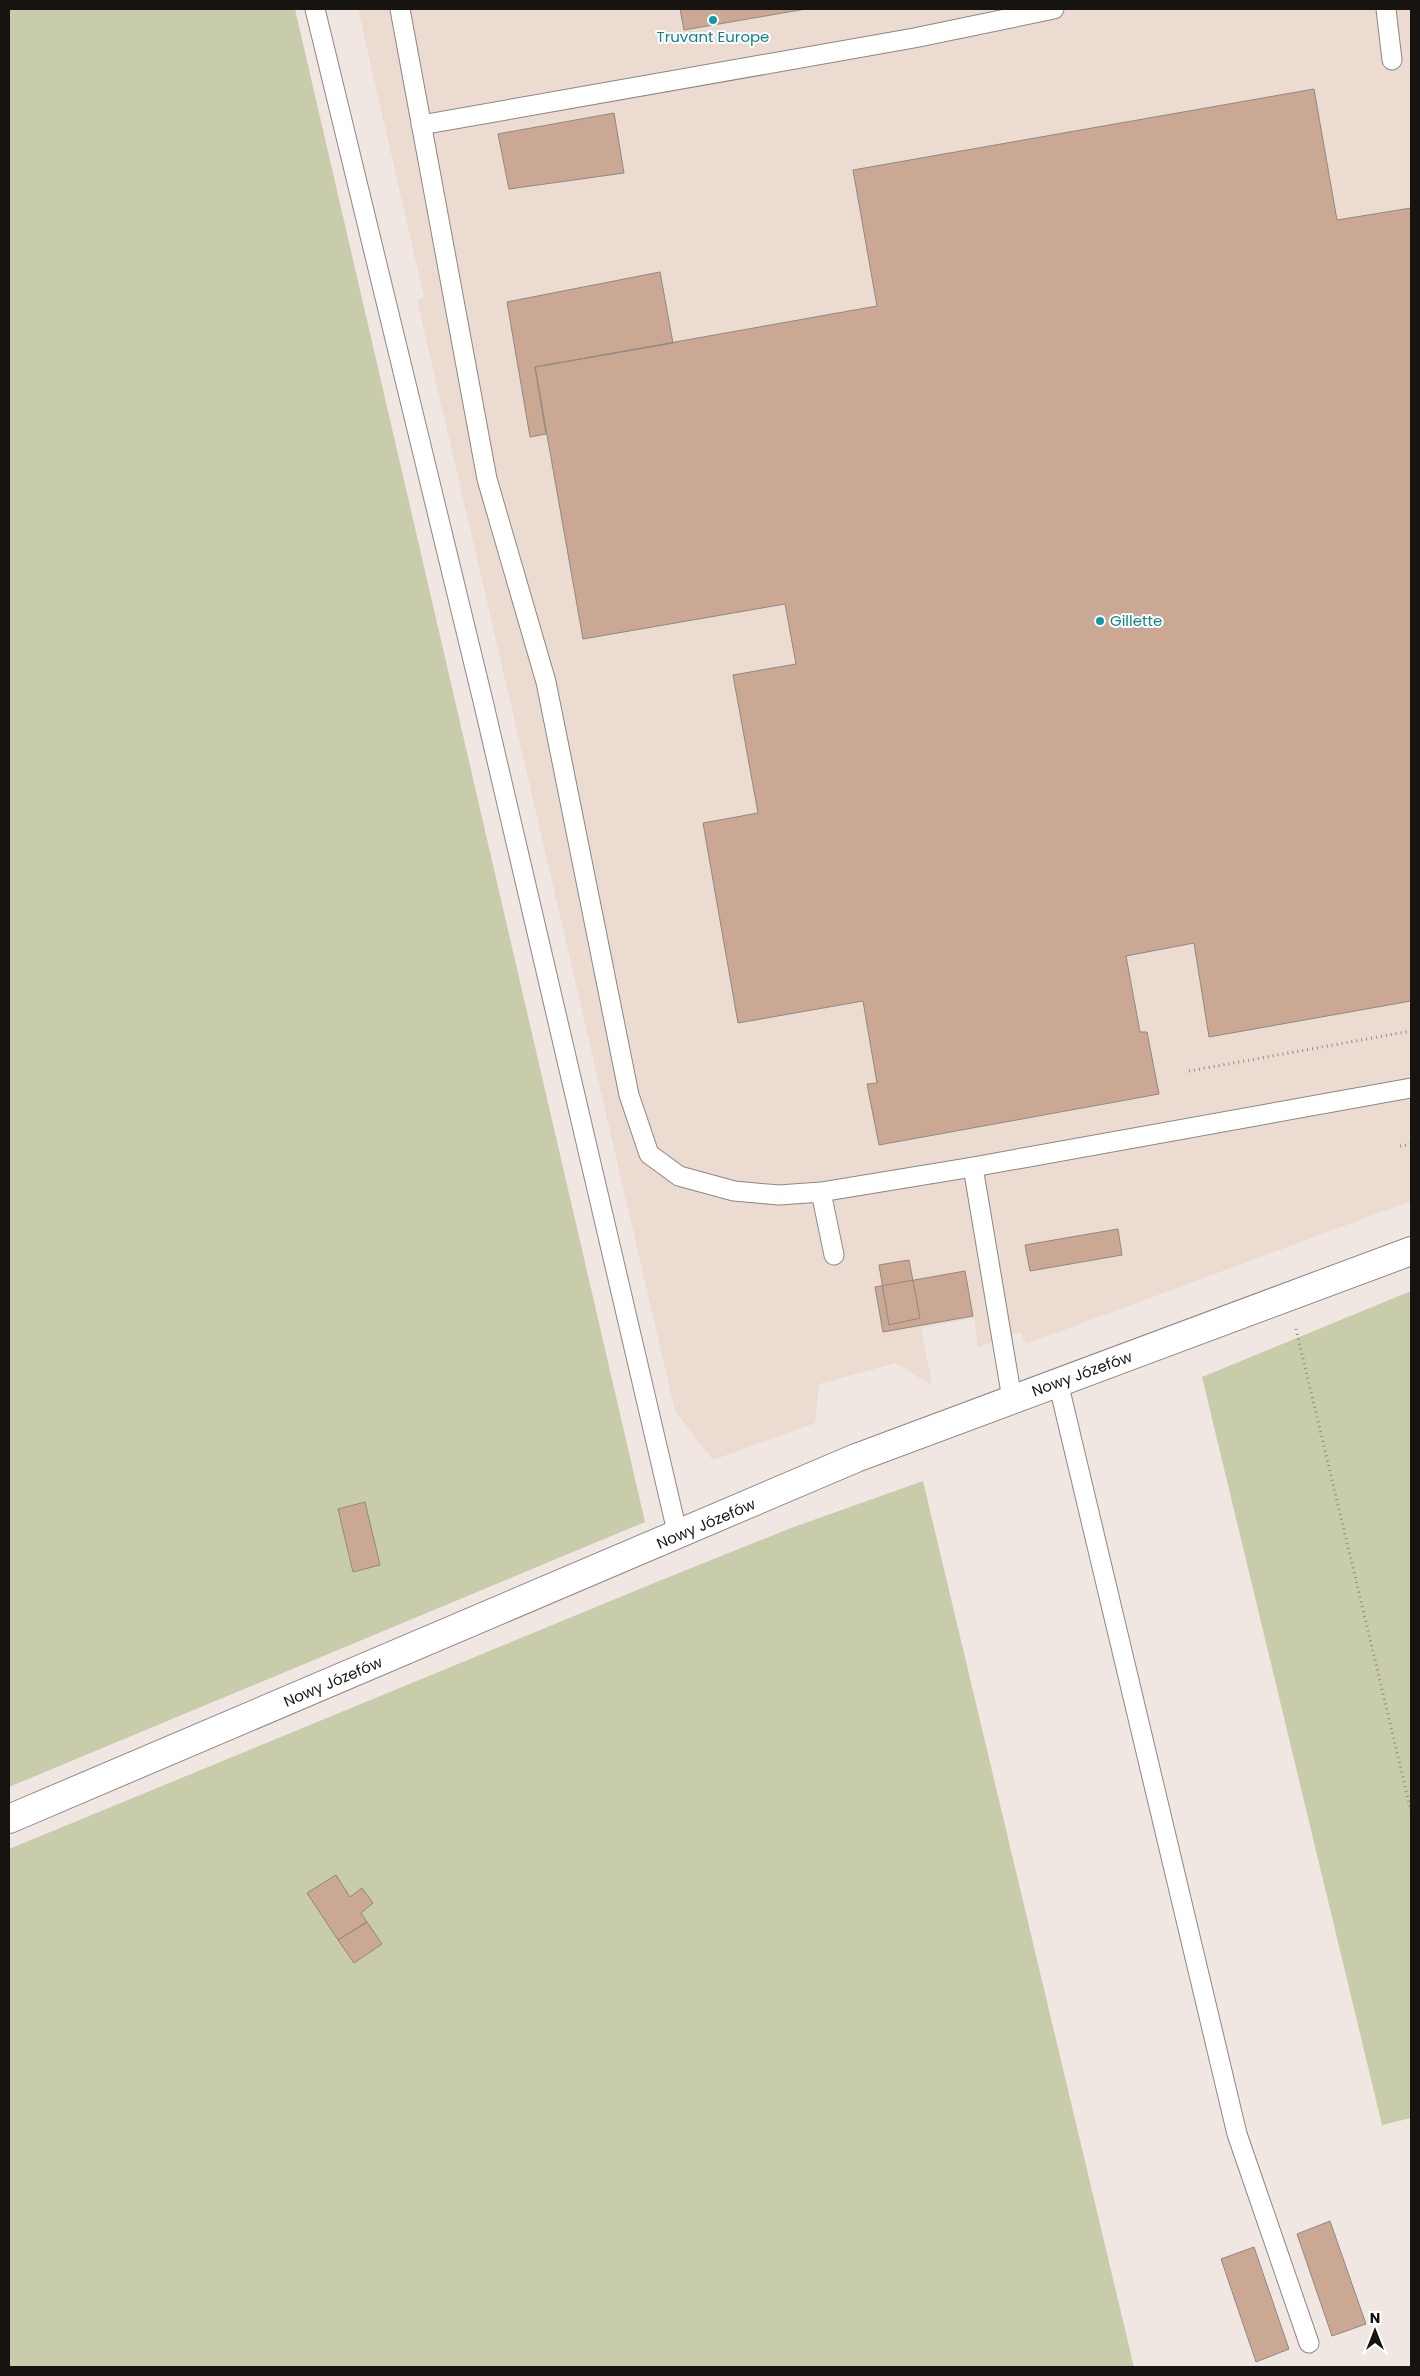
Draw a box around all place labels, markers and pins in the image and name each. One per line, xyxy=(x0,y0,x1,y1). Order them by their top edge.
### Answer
marker: Truvant Europe xyxy=(707,14,719,26)
place label: Truvant Europe xyxy=(657,26,769,47)
place label: Gillette xyxy=(1110,610,1162,631)
marker: Gillette xyxy=(1094,615,1106,627)

